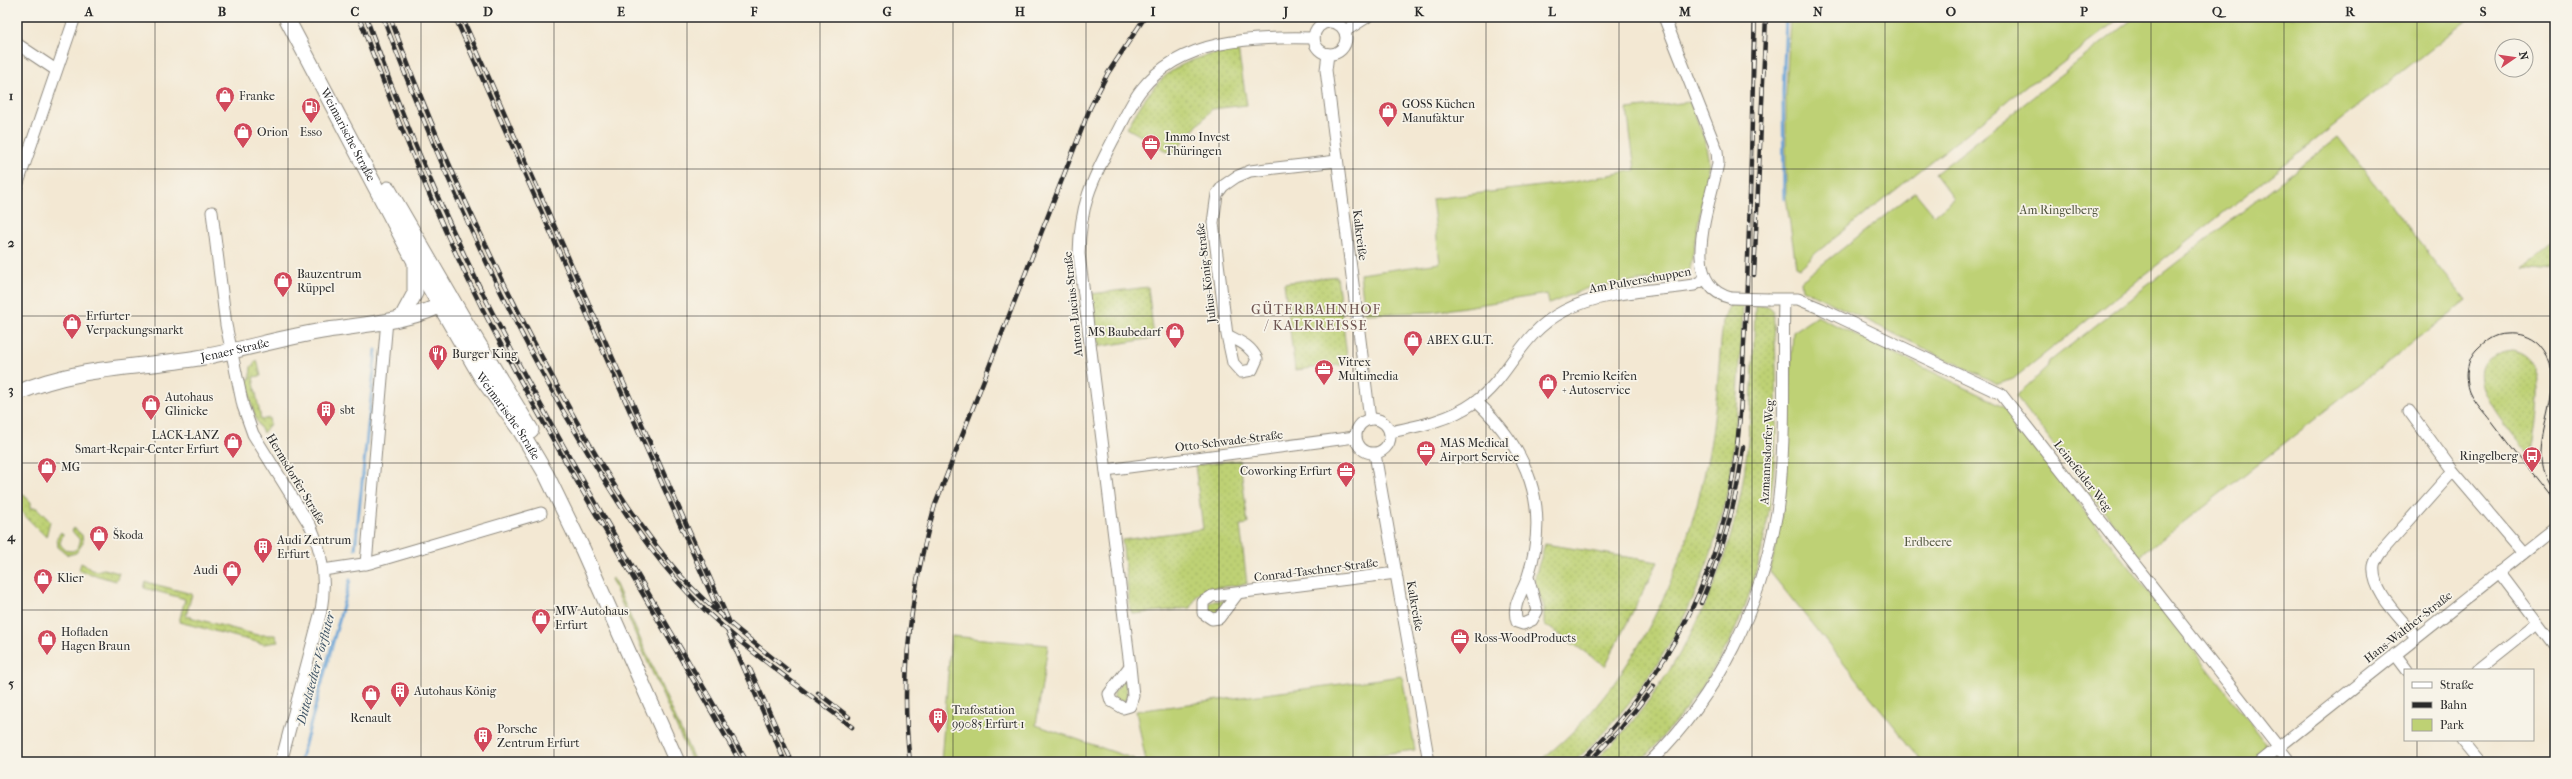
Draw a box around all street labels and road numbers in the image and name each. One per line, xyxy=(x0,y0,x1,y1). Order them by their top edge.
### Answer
street label: Weimarische Straße xyxy=(317,85,378,184)
street label: Kalkreiße xyxy=(1350,209,1370,261)
street label: Julius-König-Straße xyxy=(1193,222,1219,325)
street label: Anton-Lucius-Straße xyxy=(1061,251,1086,358)
street label: Am Pulverschuppen xyxy=(1587,264,1692,296)
street label: Jenaer Straße xyxy=(199,335,271,365)
street label: Weimarische Straße xyxy=(473,369,543,462)
street label: Azmannsdorfer Weg xyxy=(1757,398,1777,506)
street label: Otto-Schwade-Straße xyxy=(1174,427,1284,455)
street label: Hermsdorfer Straße xyxy=(263,431,329,527)
street label: Leinefelder Weg xyxy=(2051,438,2115,515)
street label: Conrad-Taschner-Straße xyxy=(1253,555,1379,585)
street label: Kalkreiße xyxy=(1404,580,1426,632)
street label: Hans-Walther-Straße xyxy=(2361,588,2455,666)

